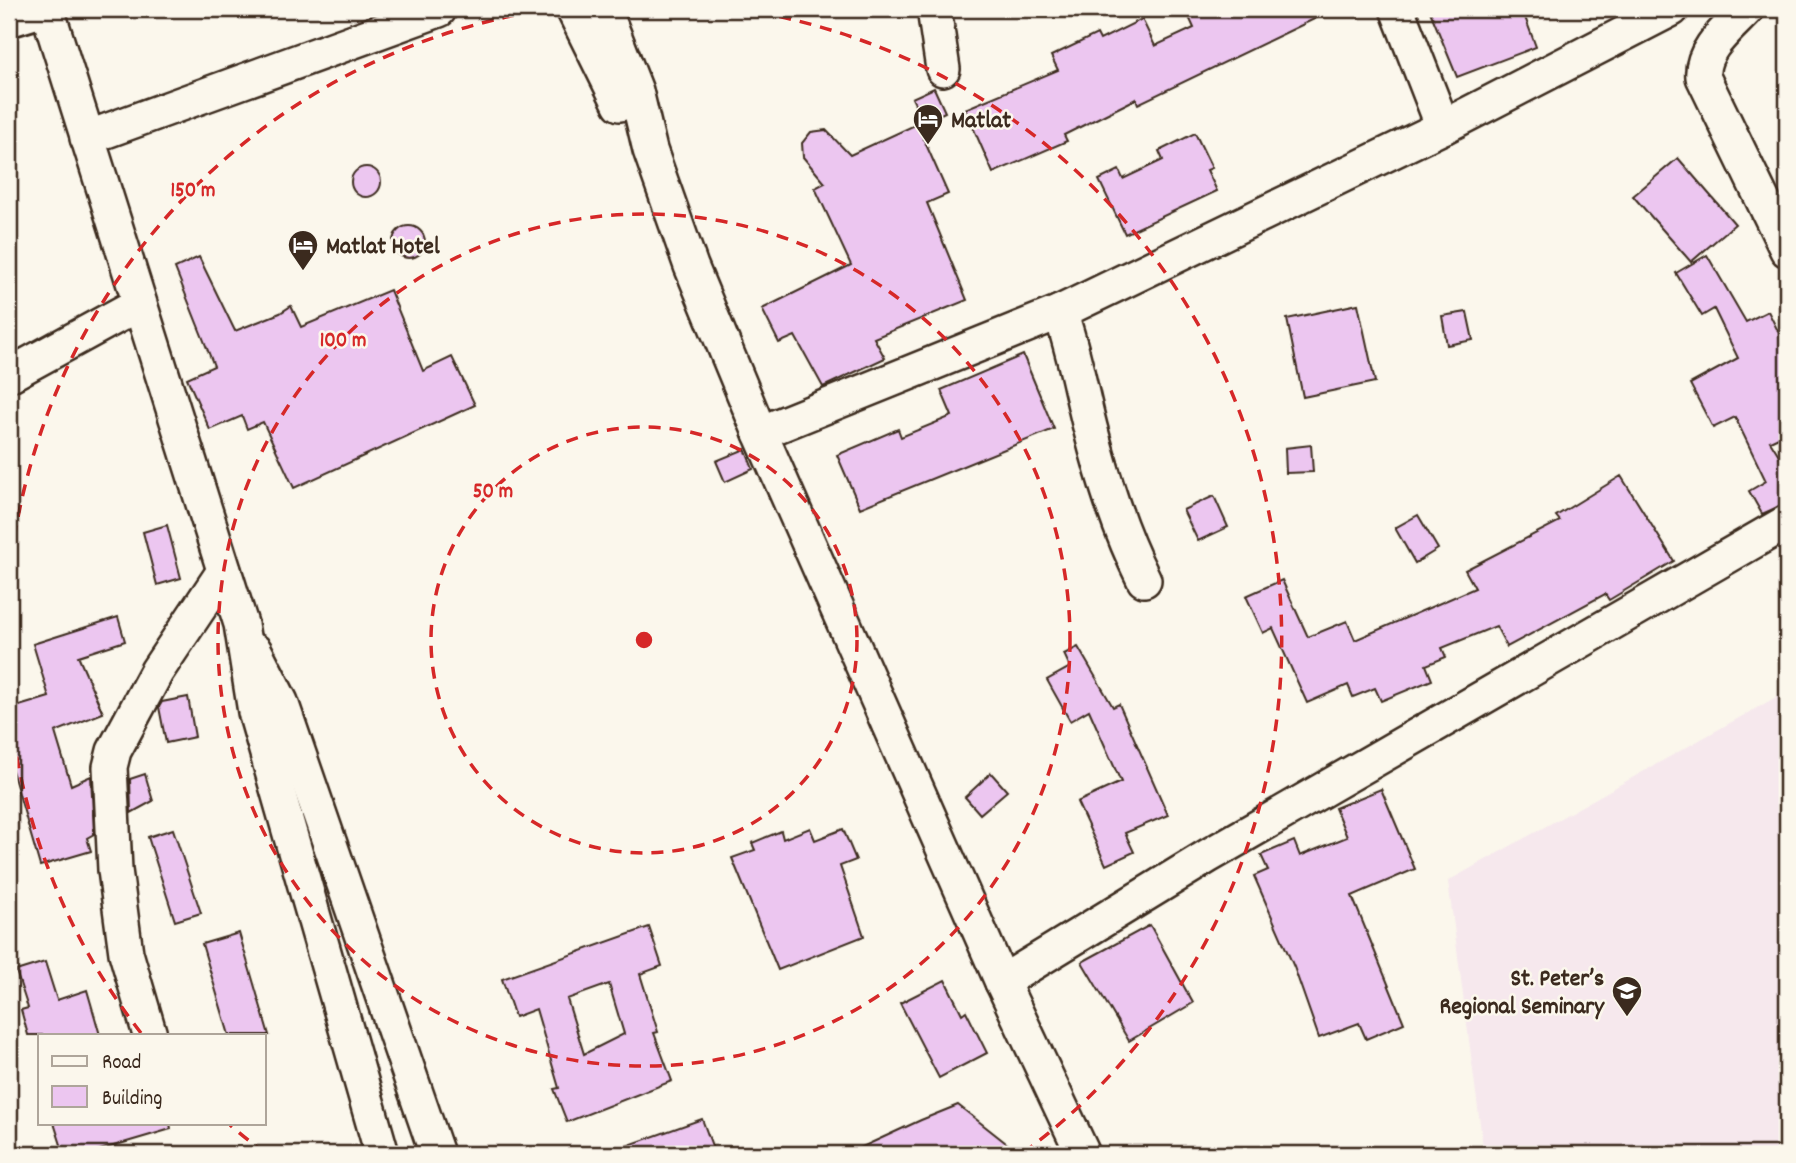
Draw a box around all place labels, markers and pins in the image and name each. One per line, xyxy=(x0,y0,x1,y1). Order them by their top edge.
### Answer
hotel icon: Matlat xyxy=(911,102,945,146)
place label: Matlat xyxy=(951,105,1011,139)
hotel icon: Matlat Hotel xyxy=(286,228,320,272)
place label: Matlat Hotel xyxy=(326,231,440,265)
centre of rings xyxy=(632,628,656,652)
place label: St. Peter’s Regional Seminary xyxy=(1440,963,1605,1025)
school or university icon: St. Peter’s Regional Seminary xyxy=(1610,974,1644,1018)

